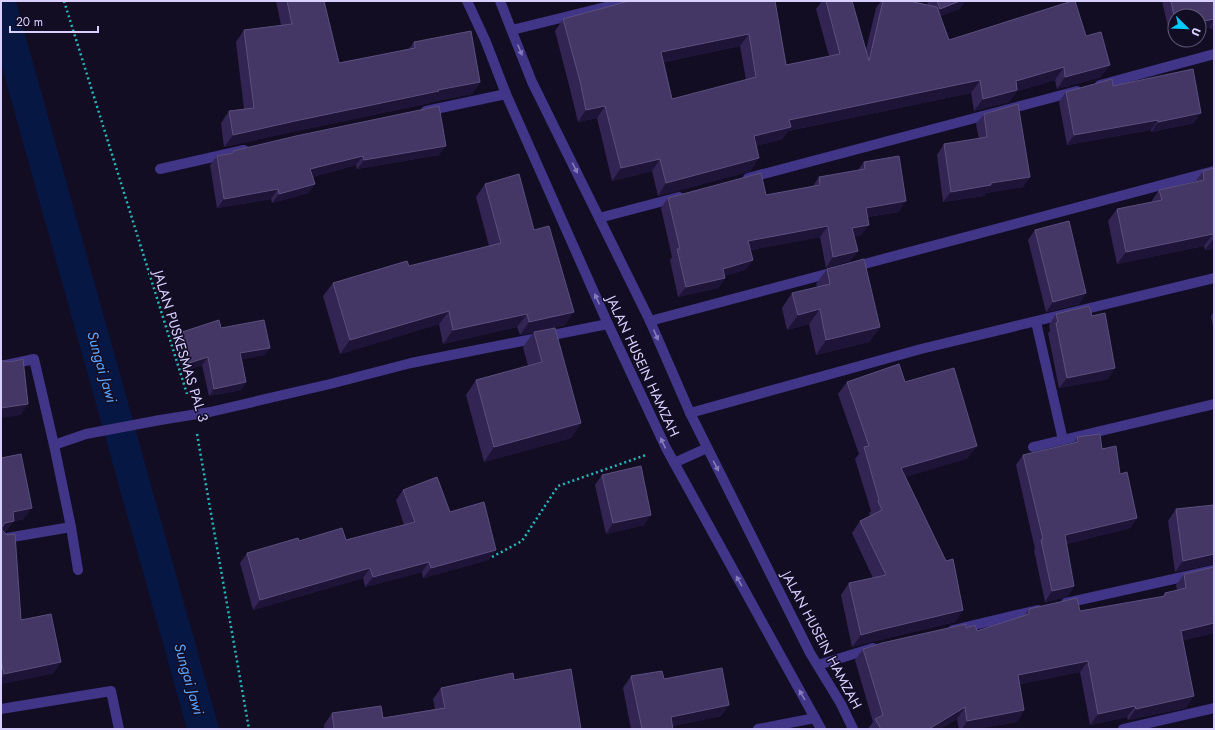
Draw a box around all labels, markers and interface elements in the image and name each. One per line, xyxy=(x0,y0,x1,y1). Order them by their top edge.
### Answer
scale bar xyxy=(10,8,98,34)
north arrow xyxy=(1167,8,1207,48)
text: 20 m xyxy=(16,13,43,31)
text: U xyxy=(1187,25,1205,39)
one-way arrow xyxy=(517,45,523,57)
one-way arrow xyxy=(572,162,578,173)
street label: JALAN PUSKESMAS PAL 3 xyxy=(148,266,214,425)
street label: JALAN HUSEIN HAMZAH xyxy=(601,290,685,440)
one-way arrow xyxy=(594,293,600,305)
water label: Sungai Jawi xyxy=(81,329,123,406)
one-way arrow xyxy=(653,329,659,341)
one-way arrow xyxy=(660,437,666,448)
one-way arrow xyxy=(713,460,719,472)
street label: JALAN HUSEIN HAMZAH xyxy=(776,566,867,713)
one-way arrow xyxy=(735,575,742,587)
water label: Sungai Jawi xyxy=(168,641,210,718)
one-way arrow xyxy=(798,689,805,701)

